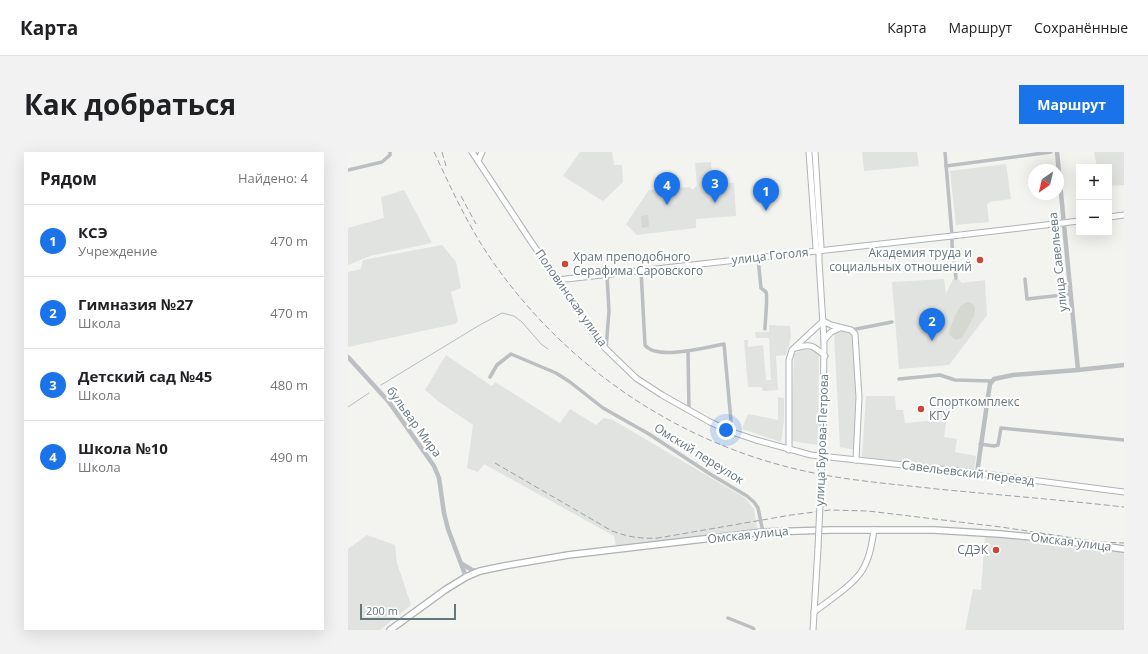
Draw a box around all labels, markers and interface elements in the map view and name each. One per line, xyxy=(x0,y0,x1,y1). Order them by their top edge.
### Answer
text: Карта xyxy=(20,15,78,41)
text: Карта xyxy=(887,18,926,37)
text: Маршрут xyxy=(948,18,1012,37)
text: Сохранённые xyxy=(1034,18,1128,37)
text: Как добраться xyxy=(24,85,236,123)
button: Маршрут xyxy=(1019,85,1124,124)
north arrow xyxy=(1028,164,1064,200)
map controls xyxy=(1076,164,1112,236)
button: + xyxy=(1076,164,1112,200)
text: Рядом xyxy=(40,167,97,190)
text: Найдено: 4 xyxy=(238,169,308,187)
pin: 3 xyxy=(702,170,728,203)
pin: 4 xyxy=(654,172,680,205)
pin: 1 xyxy=(753,178,779,211)
button: − xyxy=(1076,200,1112,236)
street label: улица Савельева xyxy=(1044,211,1071,313)
text: КСЭ xyxy=(78,222,108,242)
text: 1 xyxy=(49,232,57,250)
text: 470 m xyxy=(270,232,308,250)
text: Учреждение xyxy=(78,242,157,260)
street label: улица Гоголя xyxy=(731,243,809,268)
place label: Академия труда и социальных отношений xyxy=(829,244,972,275)
street label: Половинская улица xyxy=(531,246,611,350)
place label: Храм преподобного Серафима Саровского xyxy=(573,248,703,279)
marker: Академия труда и социальных отношений xyxy=(975,255,985,265)
marker: Храм преподобного Серафима Саровского xyxy=(560,259,570,269)
text: Гимназия №27 xyxy=(78,294,193,314)
text: 2 xyxy=(49,304,57,322)
text: 470 m xyxy=(270,304,308,322)
pin: 2 xyxy=(919,308,945,341)
text: Школа xyxy=(78,314,121,332)
text: Детский сад №45 xyxy=(78,366,212,386)
street label: улица Бурова-Петрова xyxy=(811,374,832,506)
text: 3 xyxy=(49,376,57,394)
text: 480 m xyxy=(270,376,308,394)
street label: бульвар Мира xyxy=(383,383,446,460)
text: Школа xyxy=(78,386,121,404)
place label: Спорткомплекс КГУ xyxy=(929,393,1020,424)
marker: Спорткомплекс КГУ xyxy=(916,404,926,414)
street label: Омский переулок xyxy=(651,419,748,489)
your location xyxy=(716,420,736,440)
text: Школа №10 xyxy=(78,438,168,458)
text: 4 xyxy=(49,448,57,466)
text: 490 m xyxy=(270,448,308,466)
street label: Савельевский переезд xyxy=(901,456,1035,489)
text: Школа xyxy=(78,458,121,476)
street label: Омская улица xyxy=(707,522,789,547)
street label: Омская улица xyxy=(1030,528,1112,555)
place label: СДЭК xyxy=(957,541,989,558)
marker: СДЭК xyxy=(991,545,1001,555)
scale bar xyxy=(360,602,456,621)
text: 200 m xyxy=(366,603,398,618)

